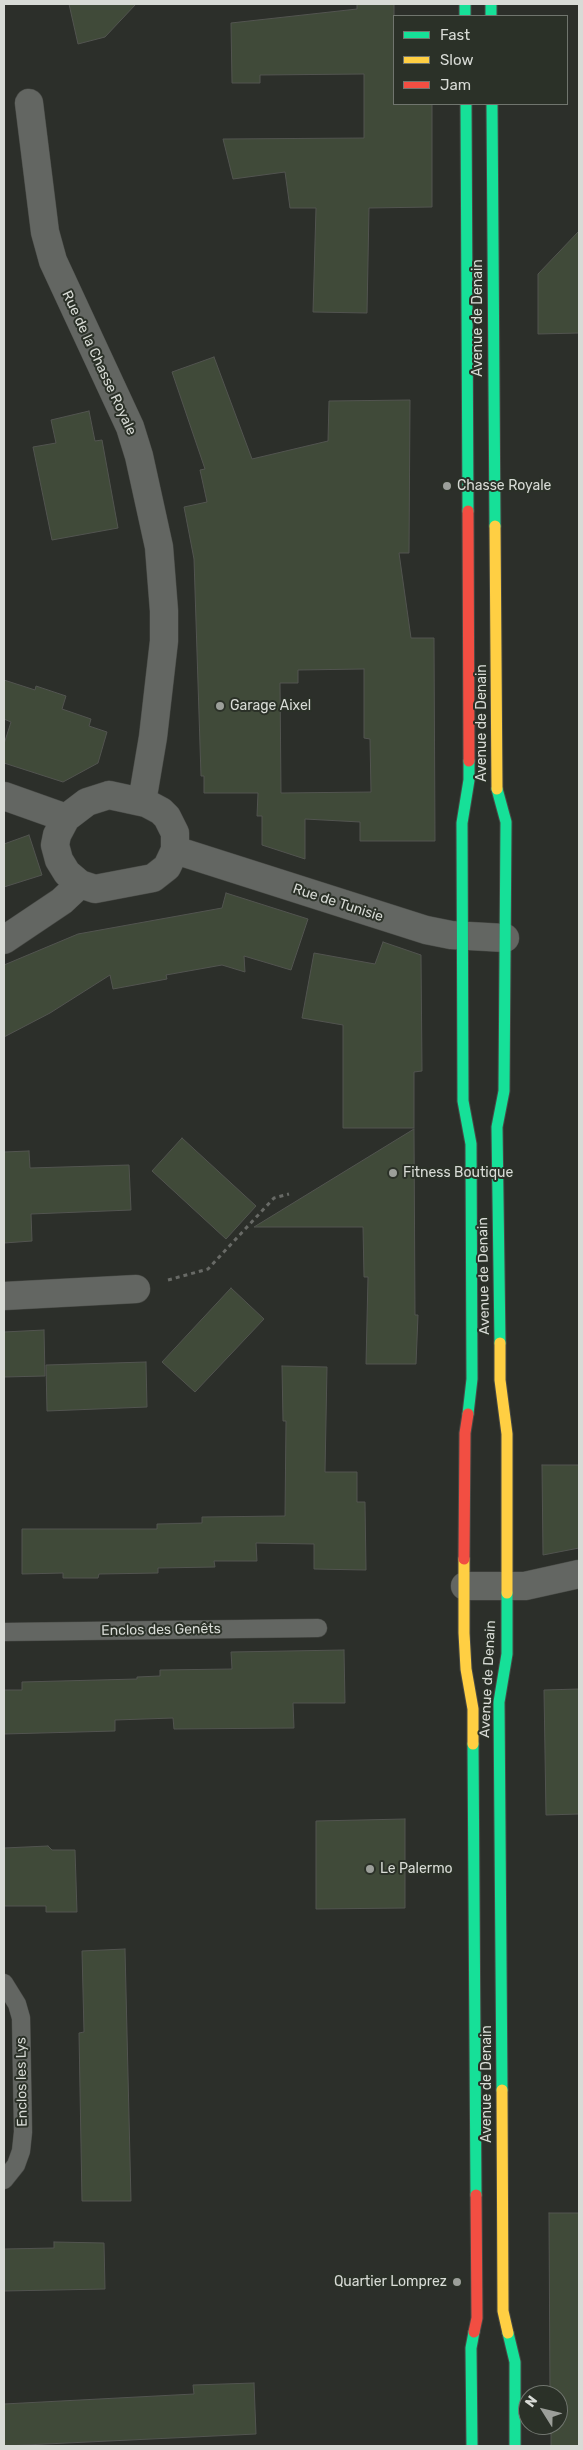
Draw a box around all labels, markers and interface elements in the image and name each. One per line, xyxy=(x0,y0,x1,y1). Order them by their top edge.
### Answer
legend xyxy=(393,15,568,105)
text: Fast xyxy=(440,26,470,44)
text: Slow xyxy=(440,51,473,69)
text: Jam xyxy=(440,76,471,94)
street label: Avenue de Denain xyxy=(470,259,486,377)
street label: Rue de la Chasse Royale xyxy=(58,288,140,438)
place label: Chasse Royale xyxy=(457,478,551,494)
marker: Chasse Royale xyxy=(441,480,453,492)
street label: Avenue de Denain xyxy=(474,664,490,782)
place label: Garage Aixel xyxy=(230,698,311,714)
marker: Garage Aixel xyxy=(214,700,226,712)
street label: Rue de Tunisie xyxy=(291,880,385,926)
place label: Fitness Boutique xyxy=(403,1165,513,1181)
marker: Fitness Boutique xyxy=(387,1167,399,1179)
street label: Avenue de Denain xyxy=(475,1217,493,1335)
street label: Avenue de Denain xyxy=(477,1620,499,1738)
street label: Enclos des Genêts xyxy=(101,1621,221,1639)
place label: Le Palermo xyxy=(380,1861,453,1877)
marker: Le Palermo xyxy=(364,1863,376,1875)
street label: Avenue de Denain xyxy=(479,2025,495,2143)
street label: Enclos les Lys xyxy=(13,2037,31,2127)
place label: Quartier Lomprez xyxy=(334,2274,447,2290)
marker: Quartier Lomprez xyxy=(451,2276,463,2288)
north arrow xyxy=(518,2385,568,2435)
text: N xyxy=(521,2392,541,2411)

